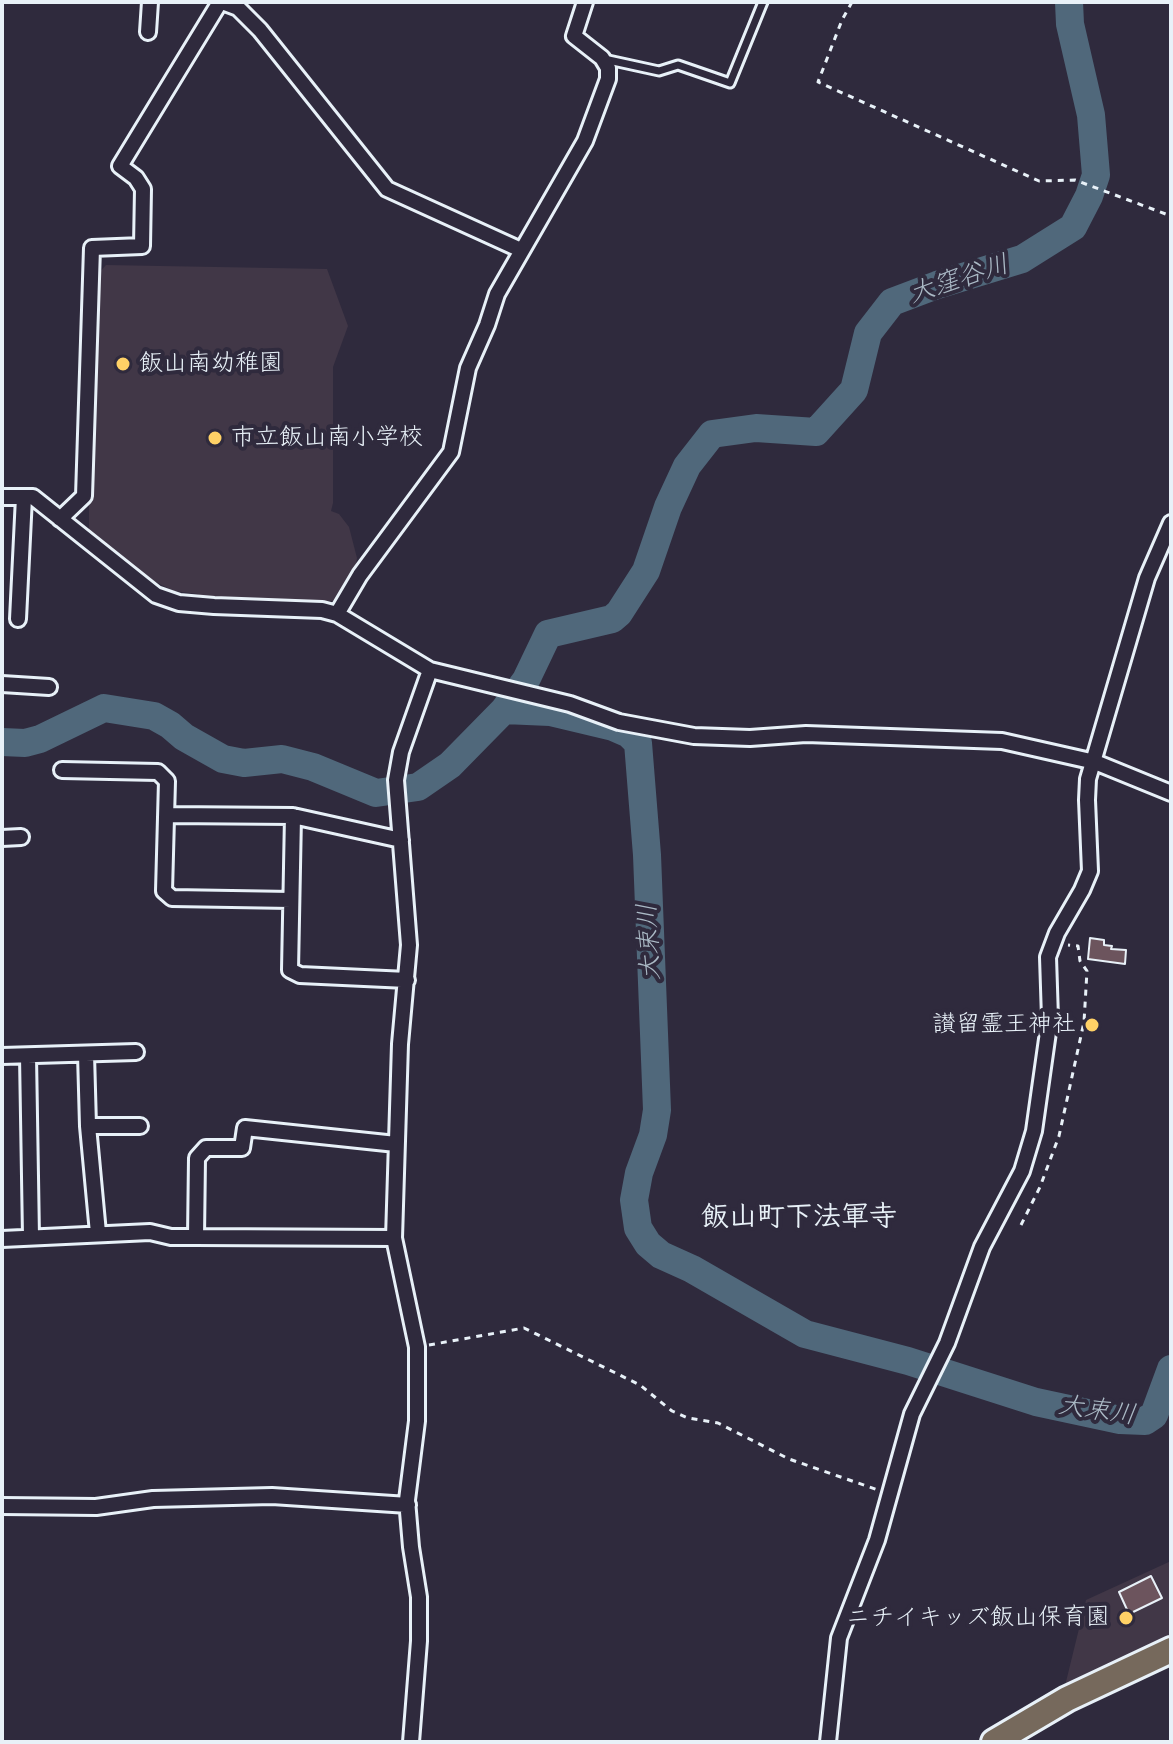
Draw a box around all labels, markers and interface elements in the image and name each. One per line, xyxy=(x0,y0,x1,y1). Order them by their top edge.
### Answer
water label: 大窪谷川 xyxy=(905,249,1013,311)
place label: 飯山南幼稚園 xyxy=(139,350,283,378)
marker: 飯山南幼稚園 xyxy=(114,355,132,373)
place label: 市立飯山南小学校 xyxy=(231,424,423,452)
marker: 市立飯山南小学校 xyxy=(206,429,224,447)
water label: 大束川 xyxy=(632,902,668,982)
place label: 讃留霊王神社 xyxy=(932,1011,1076,1039)
marker: 讃留霊王神社 xyxy=(1083,1016,1101,1034)
district label: 飯山町下法軍寺 xyxy=(701,1201,897,1235)
water label: 大束川 xyxy=(1056,1390,1138,1432)
place label: ニチイキッズ飯山保育園 xyxy=(846,1604,1110,1632)
marker: ニチイキッズ飯山保育園 xyxy=(1117,1609,1135,1627)

